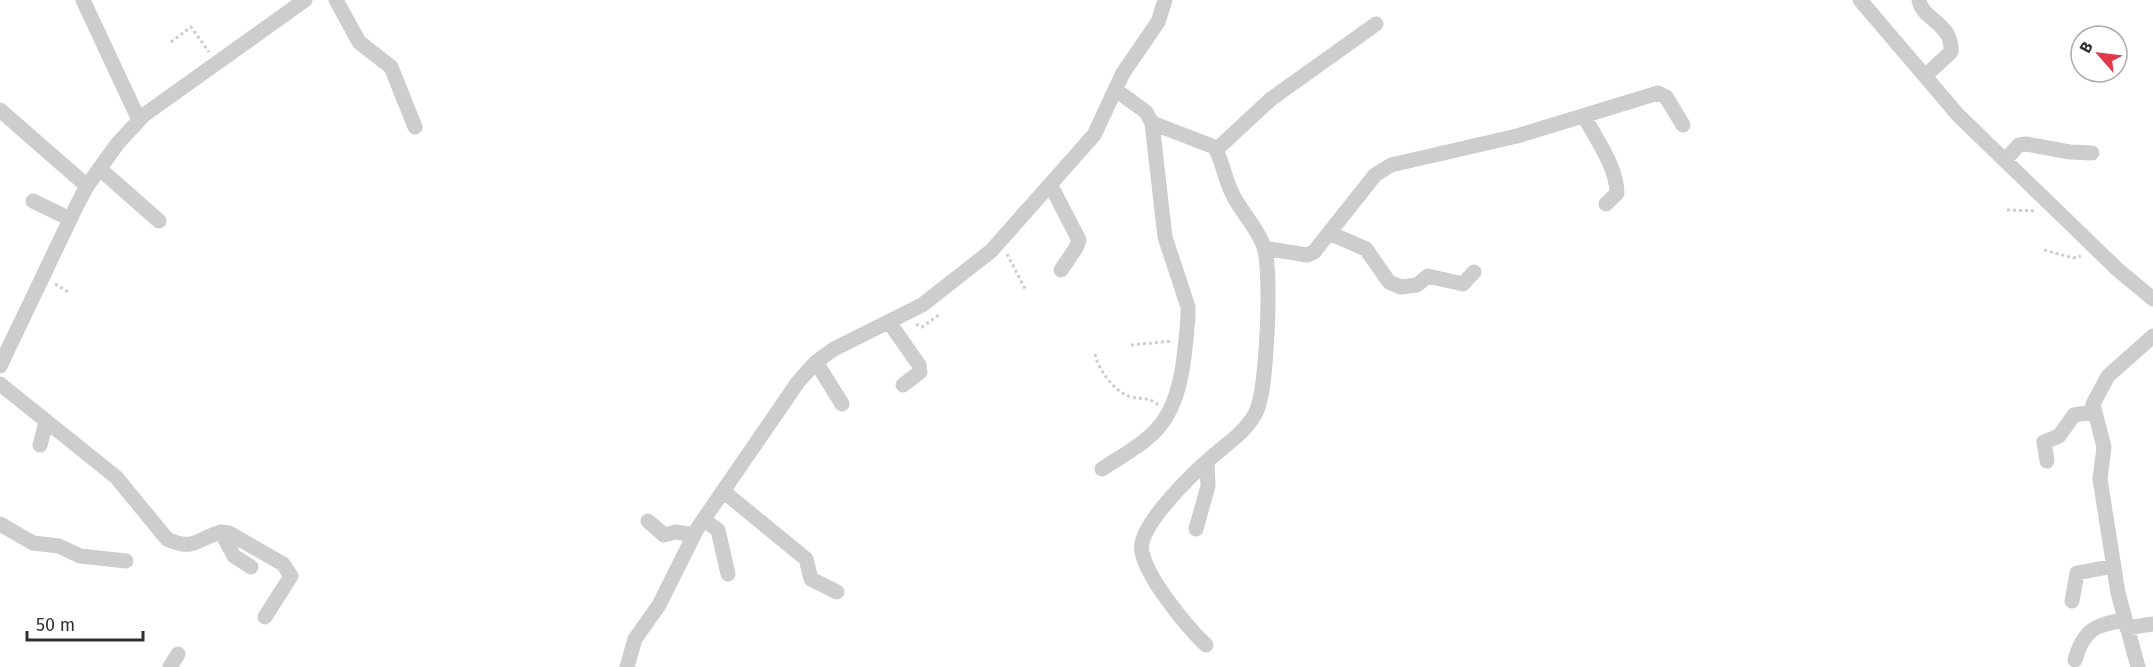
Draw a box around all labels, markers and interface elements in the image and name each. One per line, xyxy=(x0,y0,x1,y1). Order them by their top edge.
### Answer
north arrow xyxy=(2069,24,2129,84)
text: B xyxy=(2075,38,2097,56)
scale bar xyxy=(27,604,142,642)
text: 50 m xyxy=(36,614,75,636)

